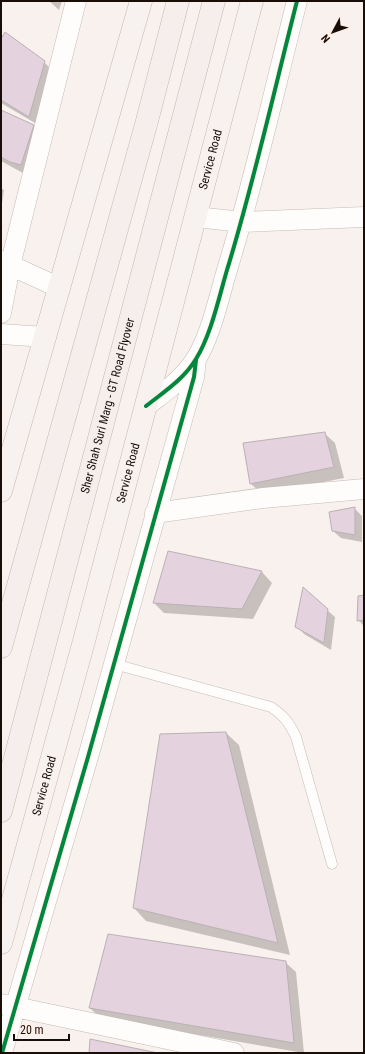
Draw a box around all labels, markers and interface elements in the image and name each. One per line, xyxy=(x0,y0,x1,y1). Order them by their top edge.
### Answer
north arrow xyxy=(313,12,353,52)
text: N xyxy=(319,31,333,45)
street label: Service Road xyxy=(196,128,225,191)
street label: Sher Shah Suri Marg - GT Road Flyover xyxy=(78,316,137,495)
street label: Service Road xyxy=(114,441,143,504)
street label: Service Road xyxy=(29,754,59,817)
scale bar xyxy=(14,1016,69,1042)
text: 20 m xyxy=(20,1023,44,1037)

